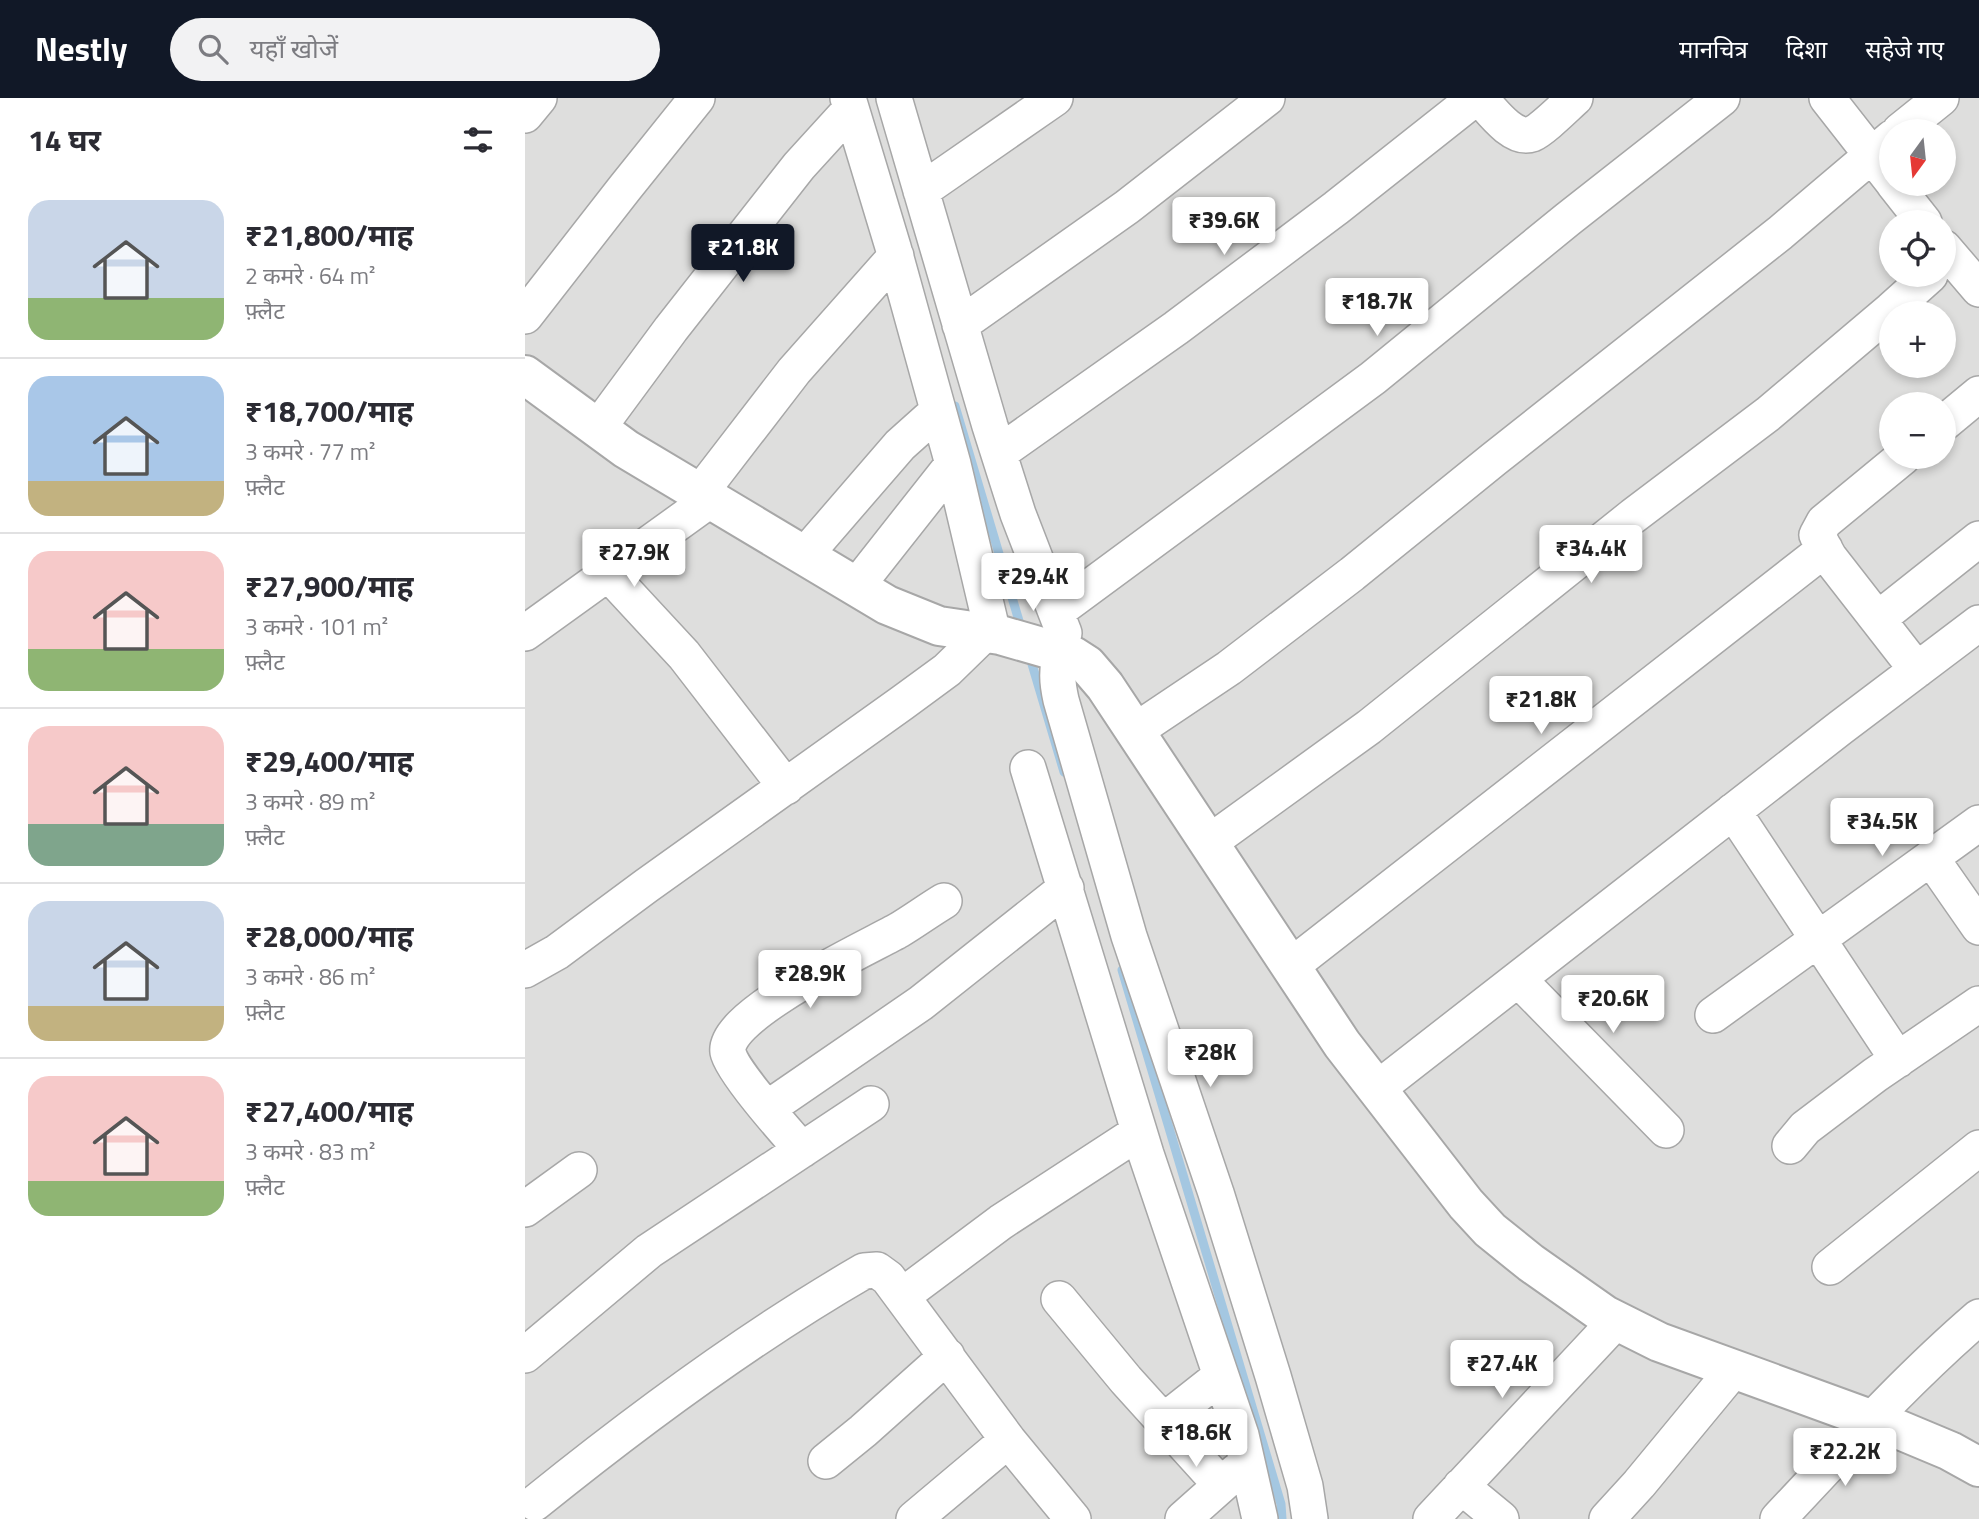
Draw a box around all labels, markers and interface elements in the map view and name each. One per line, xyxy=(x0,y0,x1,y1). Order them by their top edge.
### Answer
search box xyxy=(170,18,660,81)
text: Nestly xyxy=(35,24,128,74)
text: यहाँ खोजें xyxy=(250,29,338,68)
icon: search xyxy=(194,30,232,68)
text: मानचित्र xyxy=(1679,31,1748,67)
text: दिशा xyxy=(1786,31,1827,67)
text: सहेजे गए xyxy=(1865,31,1944,67)
text: 14 घर xyxy=(28,117,101,163)
north arrow xyxy=(1879,119,1957,196)
map controls xyxy=(1879,119,1956,469)
icon: filters xyxy=(459,121,497,159)
pin: ₹39.6K xyxy=(1167,198,1281,257)
text: ₹39.6K xyxy=(1188,202,1260,237)
button: locate xyxy=(1879,210,1956,287)
text: ₹21,800/माह xyxy=(245,212,413,258)
pin: ₹21.8K xyxy=(686,225,800,284)
icon: home xyxy=(84,228,168,312)
text: ₹21.8K xyxy=(707,229,779,264)
text: 2 कमरे · 64 m² xyxy=(245,258,375,293)
pin: ₹18.7K xyxy=(1320,278,1434,338)
text: ₹18.7K xyxy=(1341,283,1413,318)
text: फ़्लैट xyxy=(245,293,285,328)
button: + xyxy=(1879,301,1956,378)
text: ₹18,700/माह xyxy=(245,388,413,434)
button: − xyxy=(1879,392,1956,469)
icon: home xyxy=(84,404,168,488)
text: 3 कमरे · 77 m² xyxy=(245,434,375,469)
text: फ़्लैट xyxy=(245,469,285,504)
pin: ₹34.4K xyxy=(1534,526,1648,585)
pin: ₹27.9K xyxy=(577,530,691,589)
text: ₹34.4K xyxy=(1555,530,1627,565)
text: ₹27.9K xyxy=(598,534,670,569)
pin: ₹29.4K xyxy=(976,554,1090,613)
text: ₹29.4K xyxy=(997,558,1069,593)
text: ₹27,900/माह xyxy=(245,563,413,609)
icon: home xyxy=(84,579,168,663)
text: 3 कमरे · 101 m² xyxy=(245,609,388,644)
text: फ़्लैट xyxy=(245,644,285,679)
pin: ₹21.8K xyxy=(1484,676,1598,736)
text: ₹21.8K xyxy=(1505,681,1577,716)
text: ₹29,400/माह xyxy=(245,738,413,784)
icon: home xyxy=(84,754,168,838)
text: 3 कमरे · 89 m² xyxy=(245,784,375,819)
pin: ₹34.5K xyxy=(1825,798,1939,858)
text: ₹34.5K xyxy=(1846,803,1918,838)
text: फ़्लैट xyxy=(245,819,285,854)
text: ₹28,000/माह xyxy=(245,913,413,959)
icon: home xyxy=(84,929,168,1013)
pin: ₹28.9K xyxy=(753,950,867,1010)
text: ₹28.9K xyxy=(774,955,846,990)
text: 3 कमरे · 86 m² xyxy=(245,959,375,994)
pin: ₹20.6K xyxy=(1556,976,1670,1035)
text: ₹20.6K xyxy=(1577,980,1649,1015)
text: फ़्लैट xyxy=(245,994,285,1029)
pin: ₹28K xyxy=(1169,1030,1251,1089)
text: ₹28K xyxy=(1184,1034,1236,1069)
text: ₹27,400/माह xyxy=(245,1088,413,1134)
icon: home xyxy=(84,1104,168,1188)
text: 3 कमरे · 83 m² xyxy=(245,1134,375,1169)
text: फ़्लैट xyxy=(245,1169,285,1204)
pin: ₹27.4K xyxy=(1445,1340,1559,1400)
text: ₹27.4K xyxy=(1466,1345,1538,1380)
pin: ₹18.6K xyxy=(1139,1410,1253,1469)
text: ₹18.6K xyxy=(1160,1414,1232,1449)
pin: ₹22.2K xyxy=(1788,1428,1902,1488)
text: ₹22.2K xyxy=(1809,1433,1881,1468)

